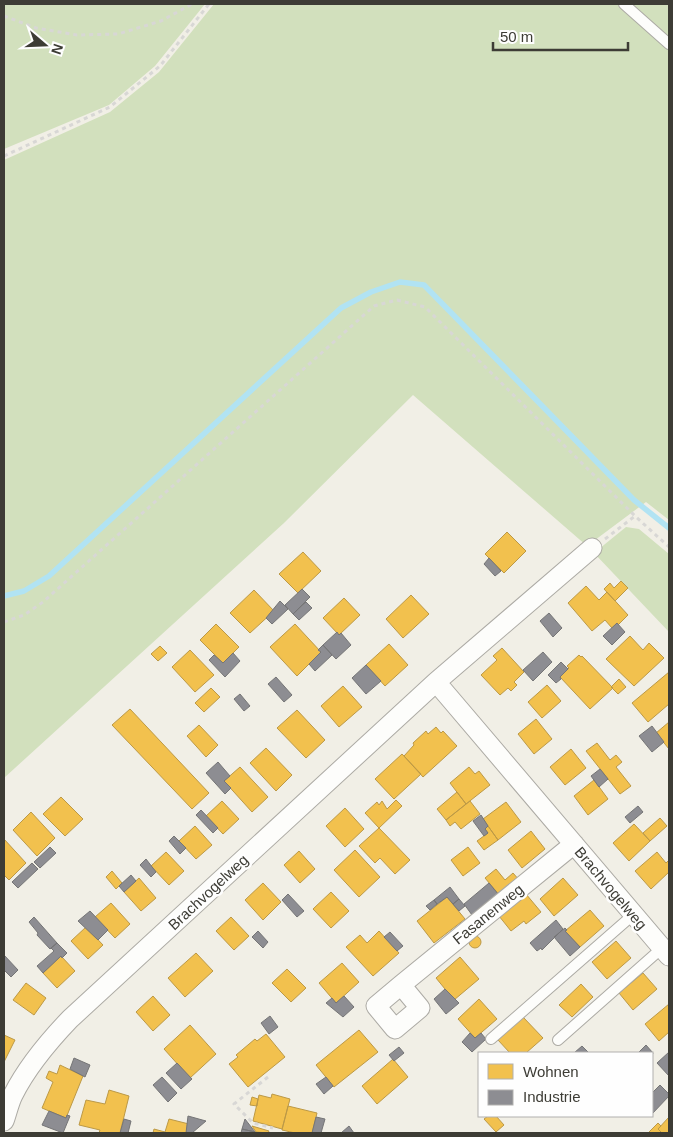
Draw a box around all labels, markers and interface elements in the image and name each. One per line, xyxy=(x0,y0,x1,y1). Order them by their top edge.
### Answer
north arrow xyxy=(20,20,70,70)
scale bar xyxy=(493,20,628,52)
text: 50 m xyxy=(500,28,533,45)
text: N xyxy=(48,42,67,57)
street label: Brachvogelweg xyxy=(572,843,650,933)
street label: Brachvogelweg xyxy=(165,851,251,933)
street label: Fasanenweg xyxy=(449,880,527,948)
legend xyxy=(478,1052,653,1117)
text: Wohnen xyxy=(523,1063,579,1080)
text: Industrie xyxy=(523,1088,581,1105)

